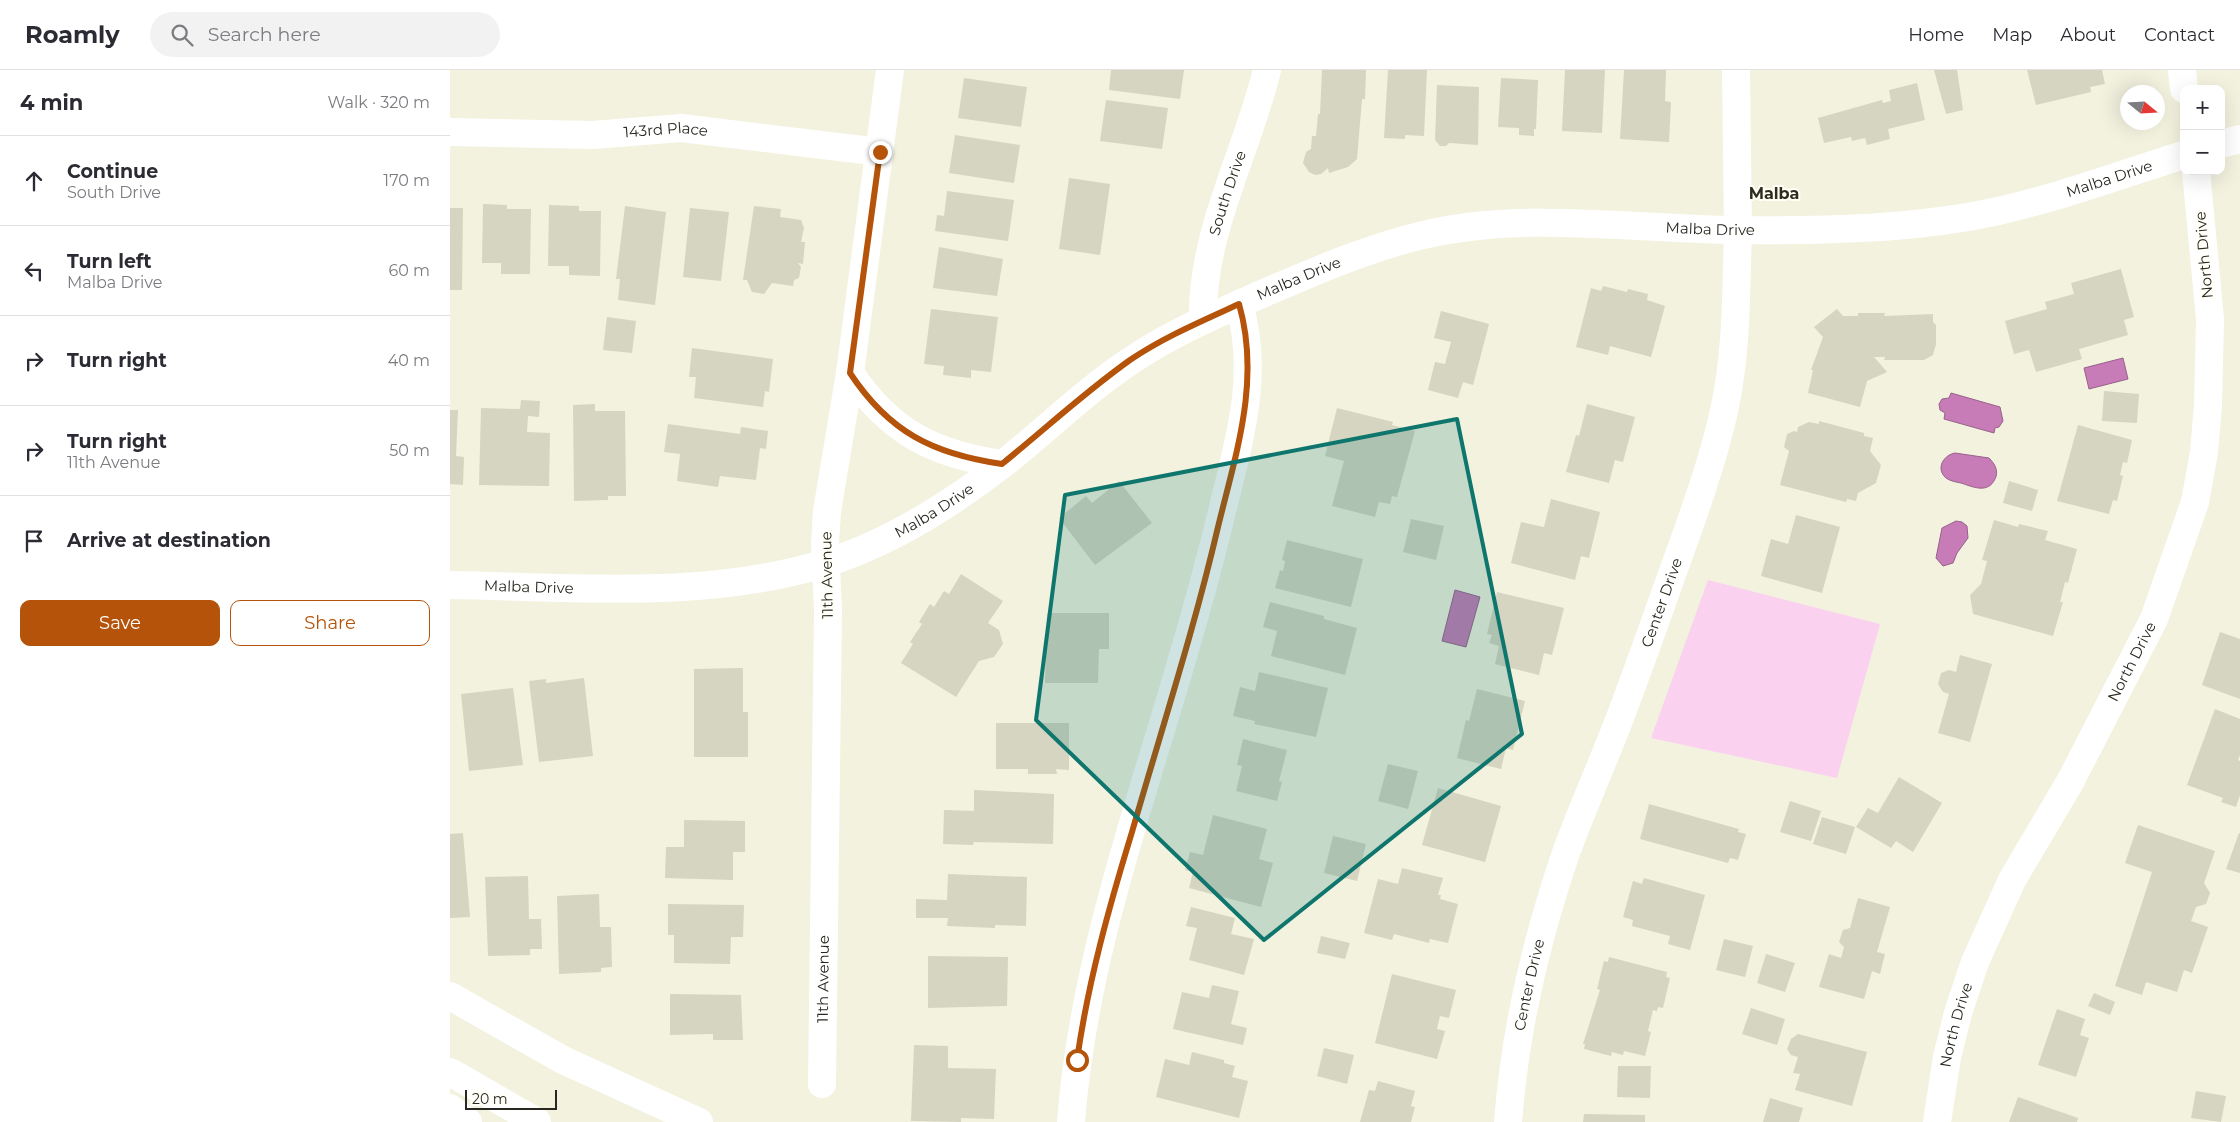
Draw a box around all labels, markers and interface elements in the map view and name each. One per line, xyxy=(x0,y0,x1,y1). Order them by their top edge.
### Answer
search box xyxy=(150,12,500,57)
text: Roamly xyxy=(25,20,120,49)
icon: search xyxy=(168,21,196,49)
text: Search here xyxy=(208,23,321,46)
text: Home xyxy=(1908,24,1964,46)
text: Map xyxy=(1992,24,2032,46)
text: About xyxy=(2060,24,2116,46)
text: Contact xyxy=(2144,24,2215,46)
north arrow xyxy=(2120,85,2165,130)
map controls xyxy=(2180,85,2225,175)
button: + xyxy=(2180,85,2225,130)
text: 4 min xyxy=(20,90,83,115)
text: Walk · 320 m xyxy=(328,93,430,112)
street label: 143rd Place xyxy=(623,118,709,142)
button: − xyxy=(2180,130,2225,175)
route end xyxy=(869,141,892,164)
street label: South Drive xyxy=(1205,148,1250,237)
street label: Malba Drive xyxy=(2064,156,2155,201)
text: Continue xyxy=(67,160,158,183)
icon: ahead xyxy=(20,167,48,195)
text: 170 m xyxy=(383,171,430,190)
text: South Drive xyxy=(67,183,161,202)
district label: Malba xyxy=(1749,184,1799,203)
street label: North Drive xyxy=(2190,211,2217,299)
street label: Malba Drive xyxy=(1665,218,1755,239)
text: Turn left xyxy=(67,250,152,273)
street label: Malba Drive xyxy=(1254,252,1343,304)
icon: left xyxy=(20,257,48,285)
text: 60 m xyxy=(388,261,430,280)
text: Malba Drive xyxy=(67,273,162,292)
icon: right xyxy=(20,347,48,375)
text: Turn right xyxy=(67,349,167,372)
text: 40 m xyxy=(388,351,430,370)
text: Turn right xyxy=(67,430,167,453)
icon: right xyxy=(20,437,48,465)
text: 50 m xyxy=(389,441,430,460)
text: 11th Avenue xyxy=(67,453,160,472)
street label: Malba Drive xyxy=(891,479,977,542)
icon: arrive xyxy=(20,527,48,555)
text: Arrive at destination xyxy=(67,529,271,552)
street label: 11th Avenue xyxy=(816,531,837,619)
street label: Center Drive xyxy=(1637,555,1686,650)
street label: Malba Drive xyxy=(484,576,574,597)
button: Save xyxy=(20,600,220,646)
button: Share xyxy=(230,600,430,646)
street label: North Drive xyxy=(2103,618,2160,705)
street label: 11th Avenue xyxy=(813,935,833,1023)
street label: Center Drive xyxy=(1510,937,1549,1032)
street label: North Drive xyxy=(1936,980,1977,1069)
route start xyxy=(1066,1049,1089,1072)
scale bar xyxy=(465,1087,558,1110)
text: 20 m xyxy=(472,1090,508,1108)

